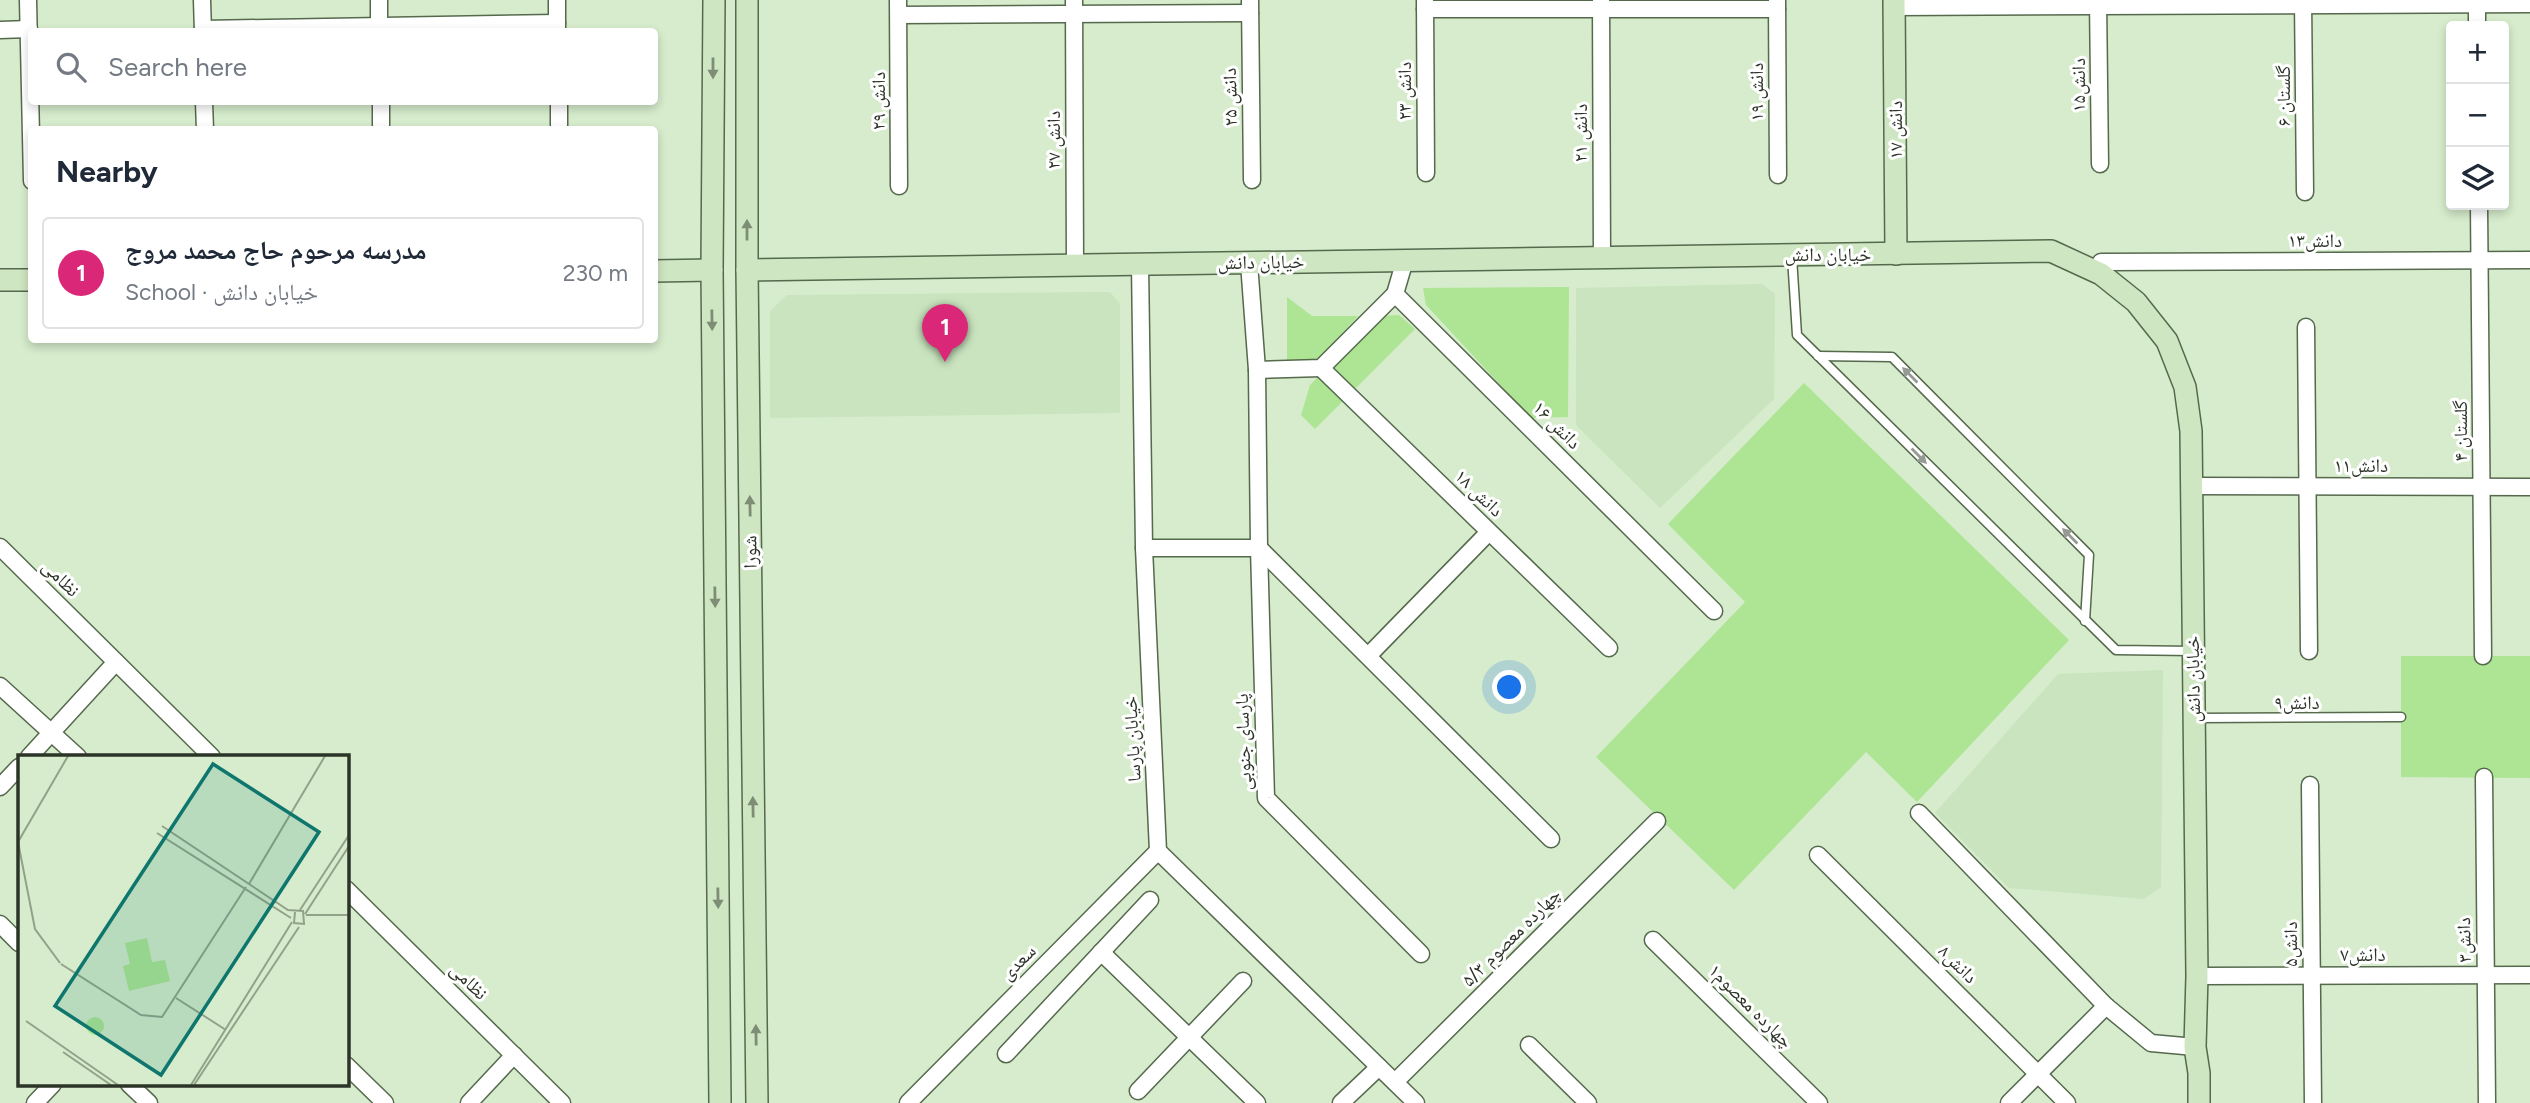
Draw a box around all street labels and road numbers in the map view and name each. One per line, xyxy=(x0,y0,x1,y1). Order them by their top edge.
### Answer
street label: دانش۱۵ xyxy=(2067,58,2090,112)
street label: دانش ۲۳ xyxy=(1393,62,1416,120)
street label: دانش ۱۹ xyxy=(1745,63,1768,121)
street label: گلستان ۶ xyxy=(2272,65,2295,127)
street label: دانش ۲۵ xyxy=(1218,67,1242,127)
street label: دانش ۲۹ xyxy=(867,72,890,130)
street label: دانش ۱۷ xyxy=(1884,101,1907,159)
street label: دانش ۲۱ xyxy=(1569,104,1592,162)
street label: دانش ۲۷ xyxy=(1042,111,1065,169)
street label: دانش۱۳ xyxy=(2288,229,2342,252)
street label: خیابان دانش xyxy=(1785,243,1871,266)
street label: خیابان دانش xyxy=(1218,250,1304,274)
street label: دانش ۱۶ xyxy=(1528,396,1586,454)
street label: گلستان ۴ xyxy=(2449,400,2472,462)
street label: دانش۱۱ xyxy=(2334,454,2388,477)
street label: دانش ۱۸ xyxy=(1450,464,1508,522)
street label: شورا xyxy=(738,535,762,569)
street label: نظامی xyxy=(37,554,85,602)
street label: خیابان دانش xyxy=(2181,636,2205,722)
street label: دانش۹ xyxy=(2274,691,2320,714)
street label: پارسای جنوبی xyxy=(1230,693,1256,791)
street label: خیابان پارسا xyxy=(1118,696,1146,782)
street label: چهارده معصوم ۵/۳ xyxy=(1457,883,1567,993)
street label: دانش۳ xyxy=(2452,917,2476,963)
street label: دانش۵ xyxy=(2279,921,2302,967)
street label: سعدی xyxy=(995,939,1041,985)
street label: دانش۸ xyxy=(1934,940,1982,988)
street label: دانش۷ xyxy=(2340,943,2386,966)
street label: نظامی xyxy=(445,957,493,1005)
street label: چهارده معصوم۱ xyxy=(1703,959,1798,1054)

